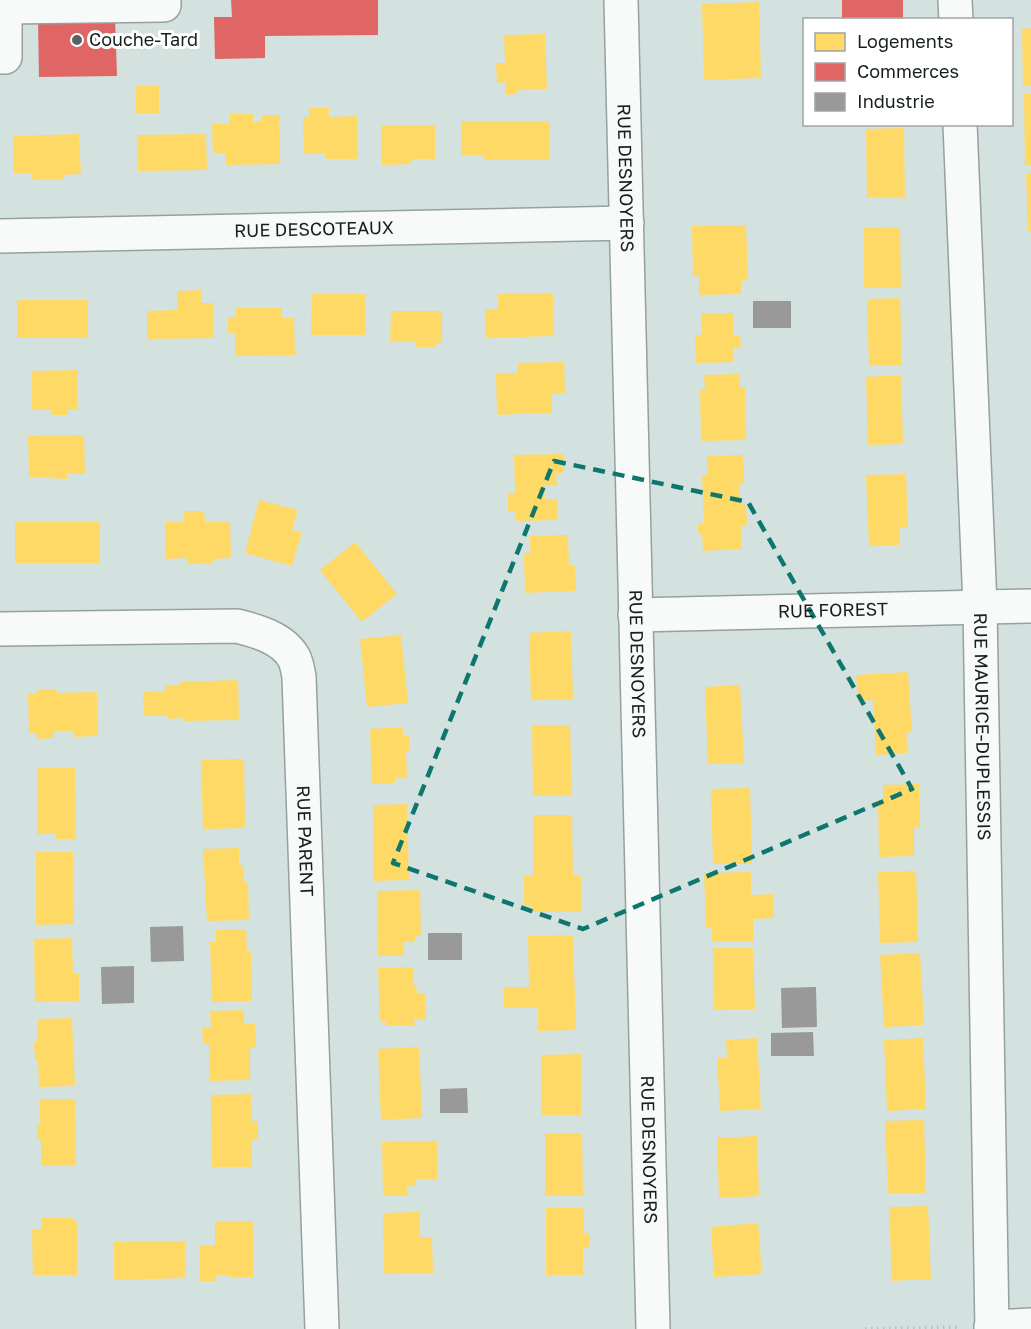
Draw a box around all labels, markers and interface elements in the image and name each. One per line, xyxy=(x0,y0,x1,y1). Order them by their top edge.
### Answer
legend xyxy=(803,18,1013,126)
place label: Couche-Tard xyxy=(89,28,198,50)
text: Logements xyxy=(857,30,953,52)
marker: Couche-Tard xyxy=(70,33,84,47)
text: Commerces xyxy=(857,60,959,82)
text: Industrie xyxy=(857,90,935,112)
street label: RUE DESNOYERS xyxy=(613,103,639,252)
street label: RUE DESCOTEAUX xyxy=(234,216,394,241)
street label: RUE DESNOYERS xyxy=(625,589,651,738)
street label: RUE FOREST xyxy=(777,597,888,622)
street label: RUE MAURICE-DUPLESSIS xyxy=(970,612,996,841)
street label: RUE PARENT xyxy=(293,785,319,897)
street label: RUE DESNOYERS xyxy=(637,1075,662,1224)

